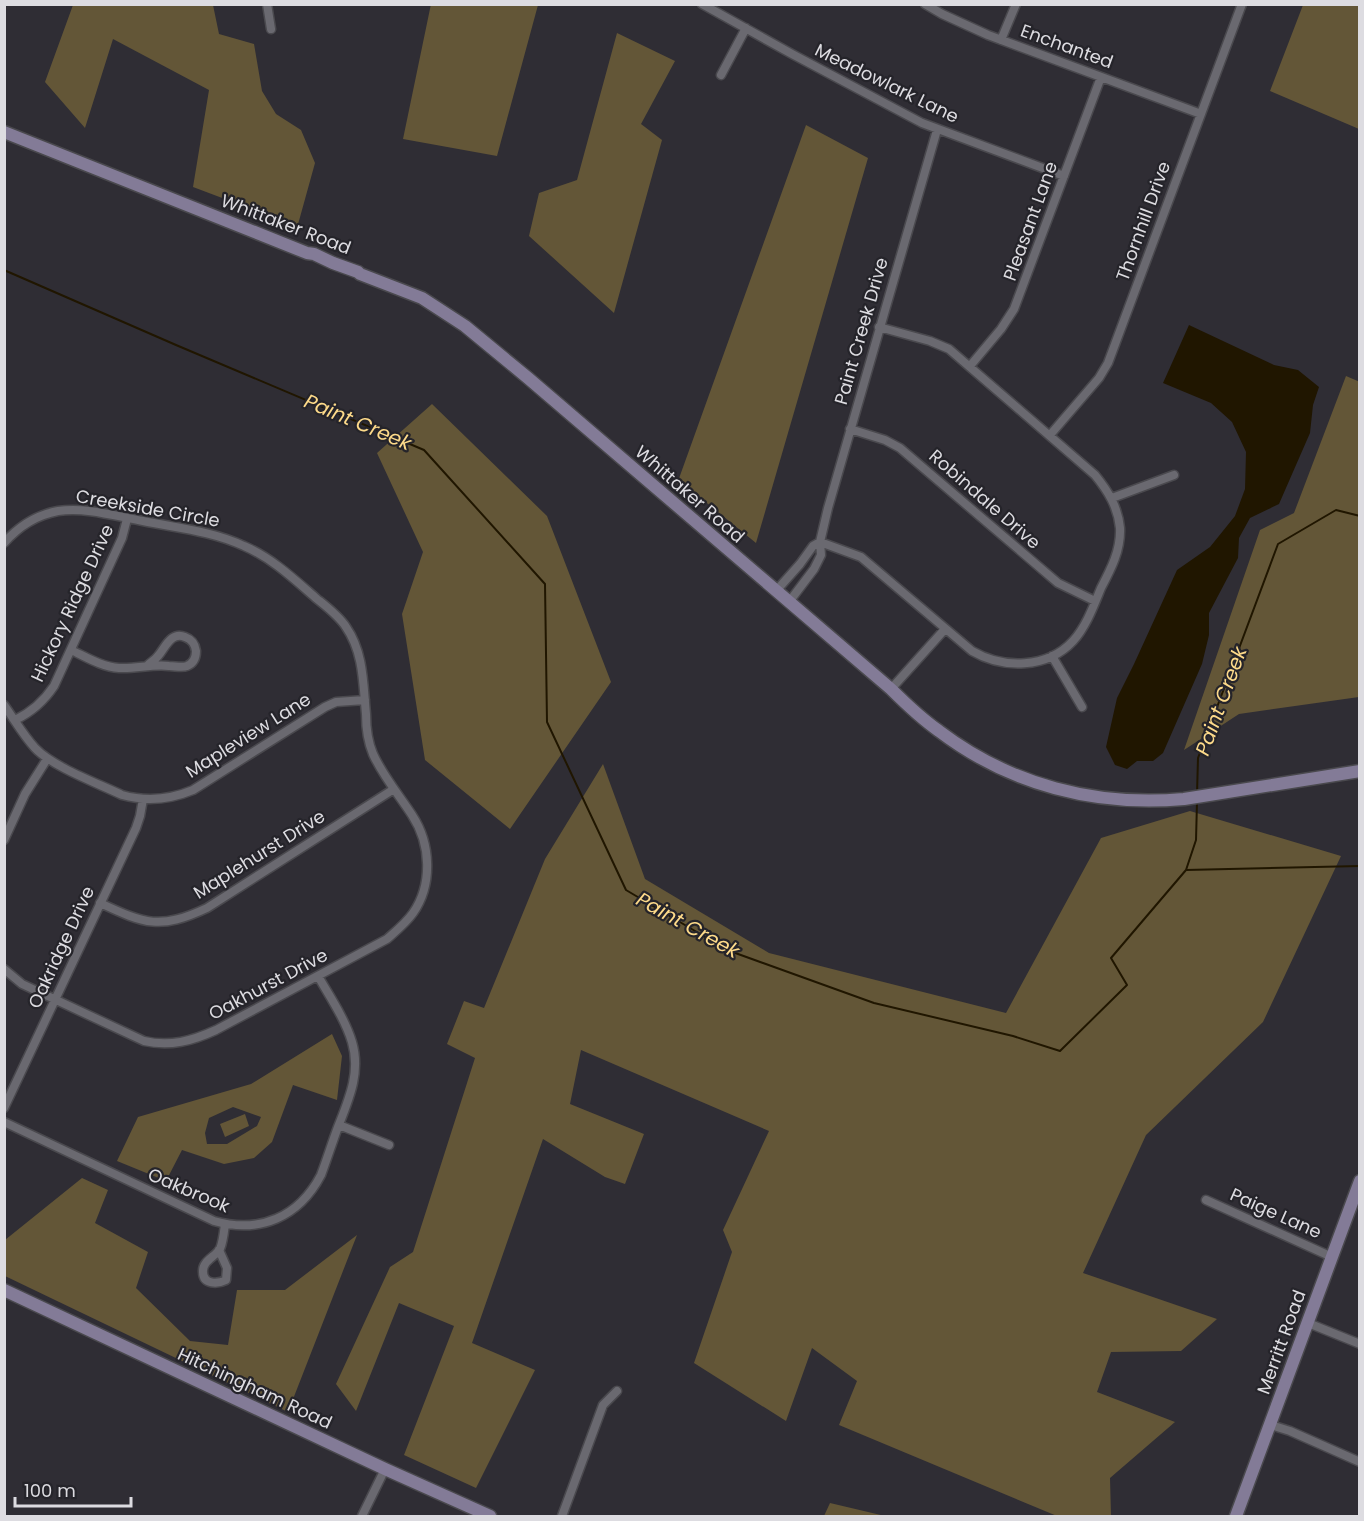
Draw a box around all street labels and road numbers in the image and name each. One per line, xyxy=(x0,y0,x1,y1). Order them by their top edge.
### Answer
street label: Enchanted xyxy=(1017,18,1117,74)
street label: Meadowlark Lane xyxy=(811,37,963,129)
street label: Pleasant Lane xyxy=(997,158,1063,284)
street label: Thornhill Drive xyxy=(1110,158,1176,284)
street label: Whittaker Road xyxy=(217,188,355,260)
street label: Paint Creek Drive xyxy=(828,254,894,408)
street label: Whittaker Road xyxy=(630,439,750,549)
street label: Robindale Drive xyxy=(924,443,1046,555)
street label: Creekside Circle xyxy=(74,483,222,533)
street label: Hickory Ridge Drive xyxy=(25,520,119,686)
street label: Mapleview Lane xyxy=(181,686,315,784)
street label: Maplehurst Drive xyxy=(188,803,330,905)
street label: Oakridge Drive xyxy=(22,882,100,1012)
street label: Oakhurst Drive xyxy=(204,942,332,1026)
street label: Oakbrook xyxy=(144,1162,234,1219)
street label: Paige Lane xyxy=(1226,1182,1326,1244)
street label: Merritt Road xyxy=(1251,1286,1311,1398)
street label: Hitchingham Road xyxy=(174,1341,336,1435)

